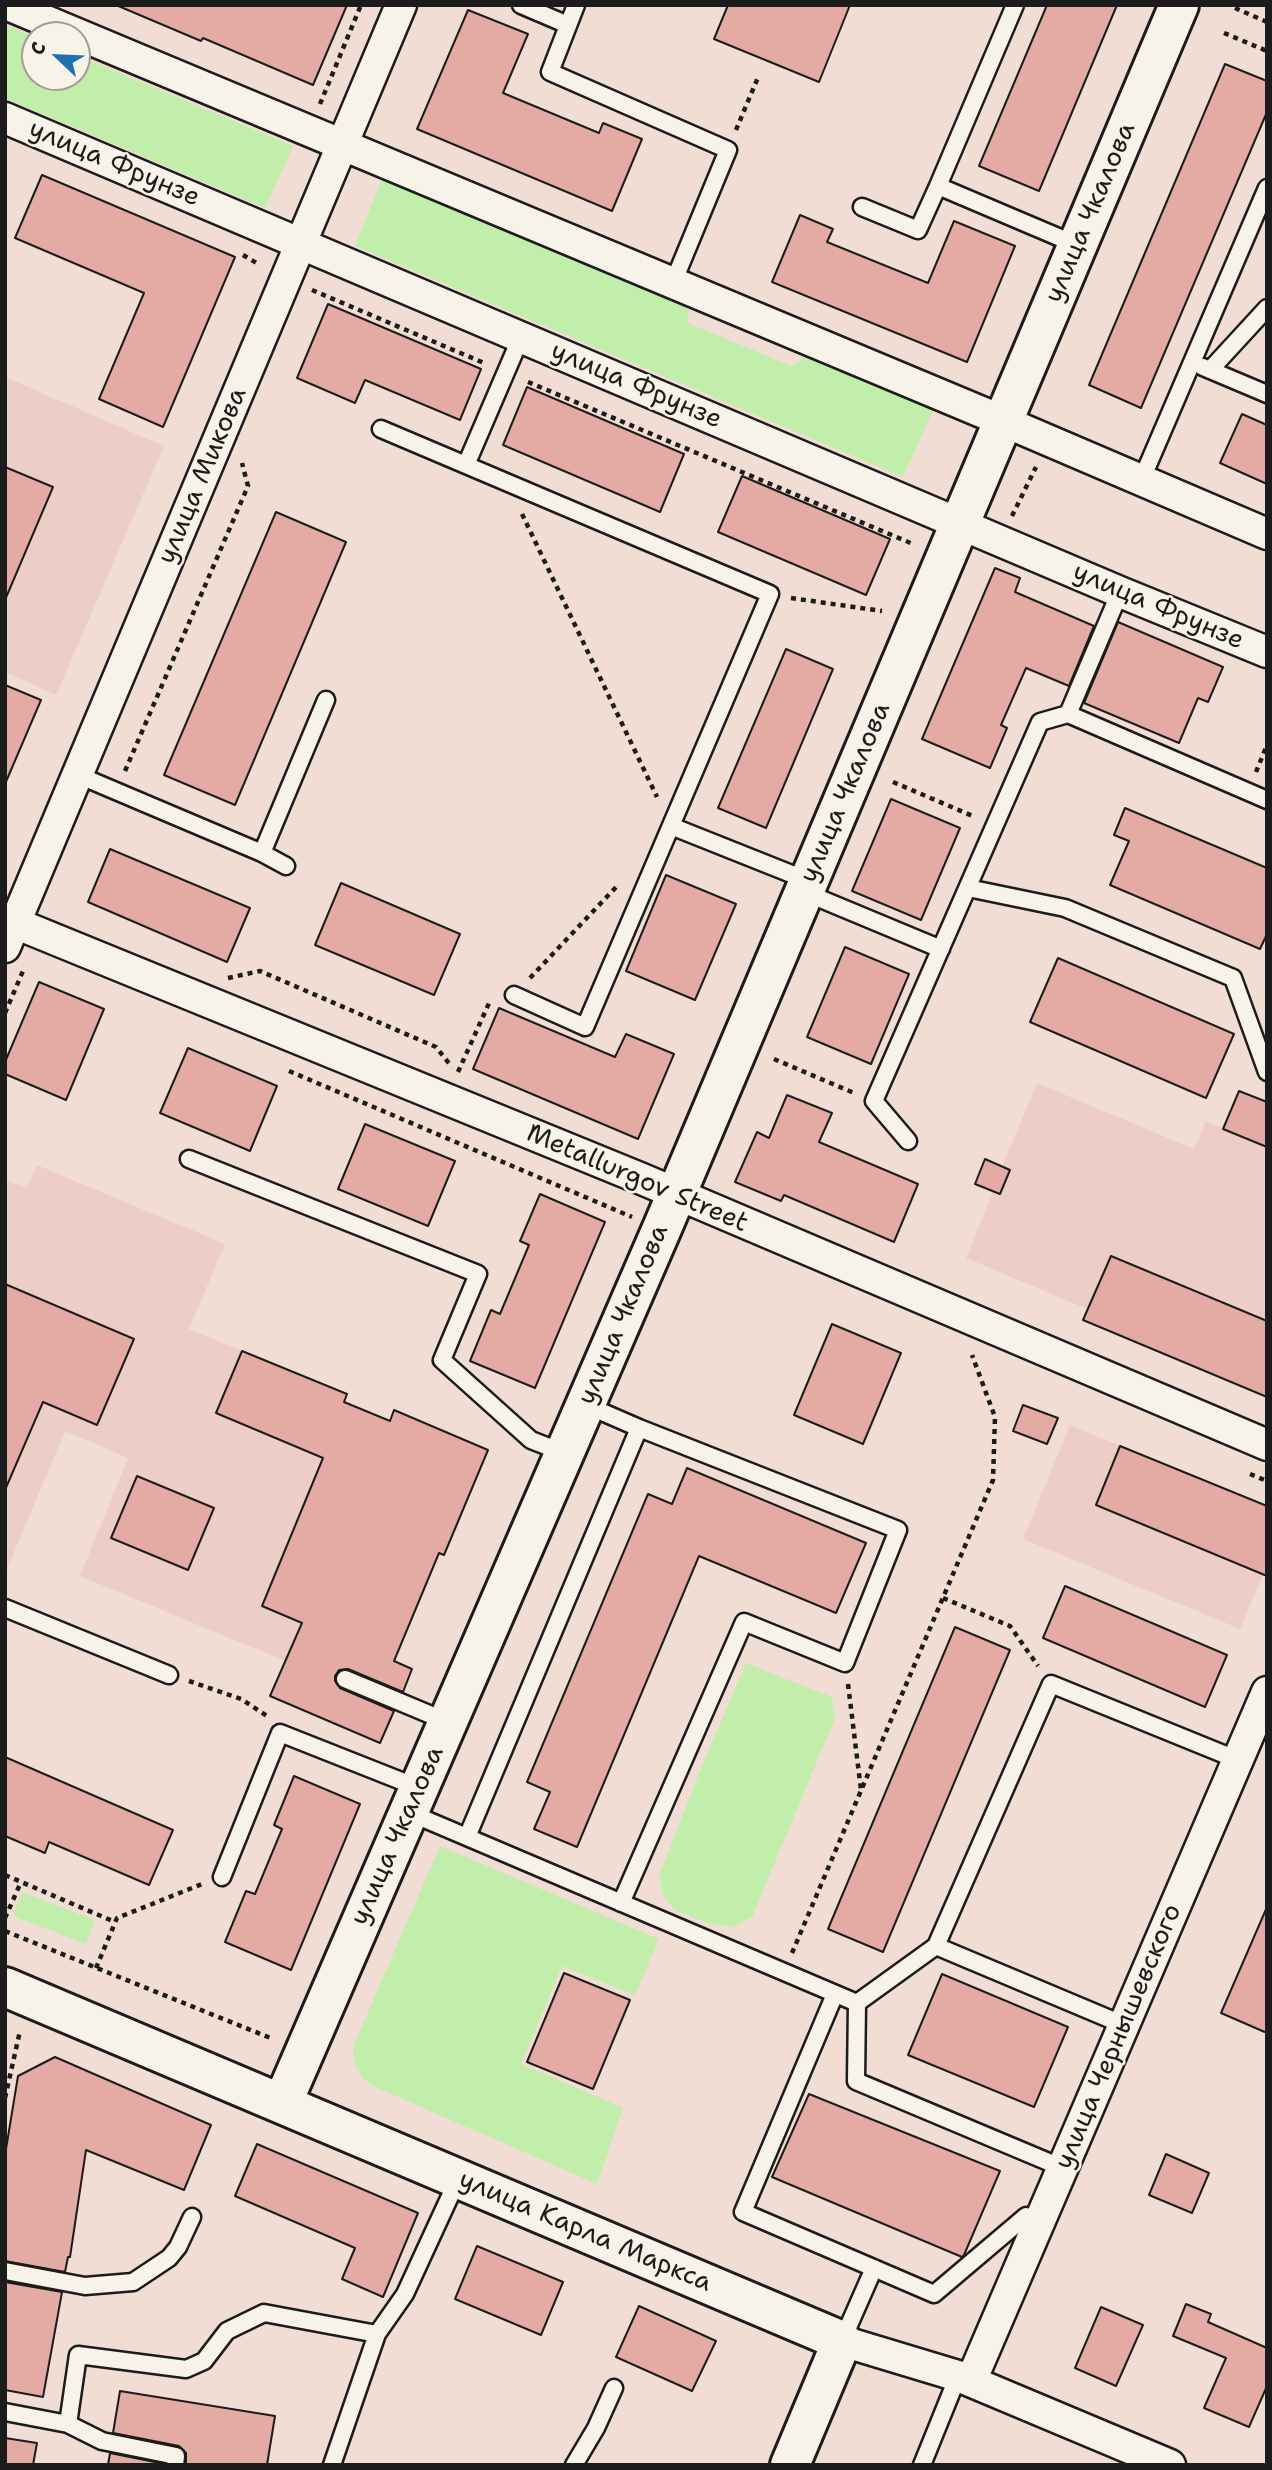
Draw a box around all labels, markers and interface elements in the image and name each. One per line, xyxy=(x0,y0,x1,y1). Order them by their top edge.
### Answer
north arrow xyxy=(21,21,91,91)
text: С xyxy=(24,38,52,59)
street label: улица Фрунзе xyxy=(24,114,204,214)
street label: улица Чкалова xyxy=(1039,118,1143,308)
street label: улица Фрунзе xyxy=(546,336,726,436)
street label: улица Микова xyxy=(152,383,254,569)
street label: улица Фрунзе xyxy=(1068,557,1248,657)
street label: улица Чкалова xyxy=(794,698,898,888)
street label: Metallurgov Street xyxy=(521,1118,753,1240)
street label: улица Чкалова xyxy=(572,1220,676,1410)
street label: улица Чкалова xyxy=(345,1742,451,1930)
street label: улица Чернышевского xyxy=(1049,1900,1189,2174)
street label: улица Карла Маркса xyxy=(454,2165,716,2299)

